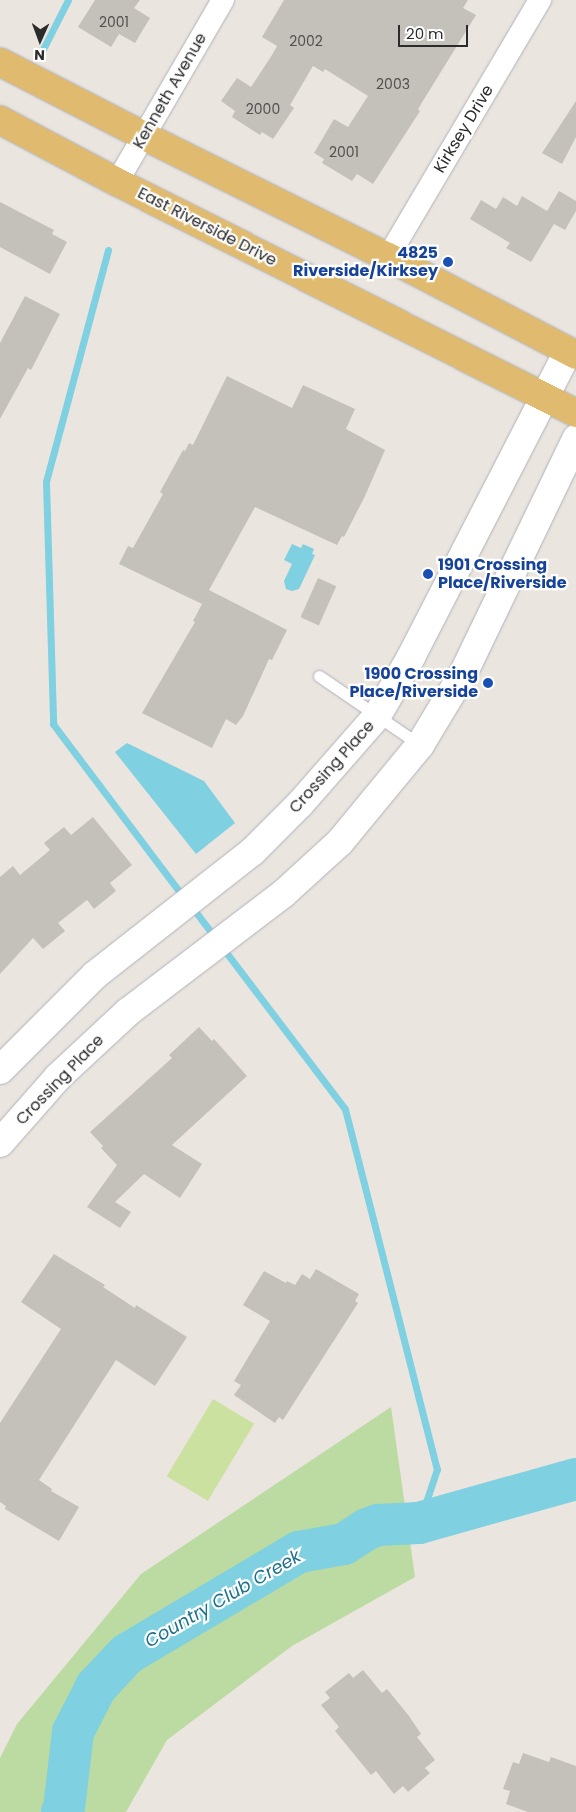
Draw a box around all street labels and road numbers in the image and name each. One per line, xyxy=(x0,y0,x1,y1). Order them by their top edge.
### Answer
street label: Kenneth Avenue xyxy=(129,30,211,152)
street label: Kirksey Drive xyxy=(430,81,498,177)
street label: East Riverside Drive xyxy=(134,184,280,270)
street label: Crossing Place xyxy=(285,717,379,817)
street label: Crossing Place xyxy=(12,1031,108,1129)

